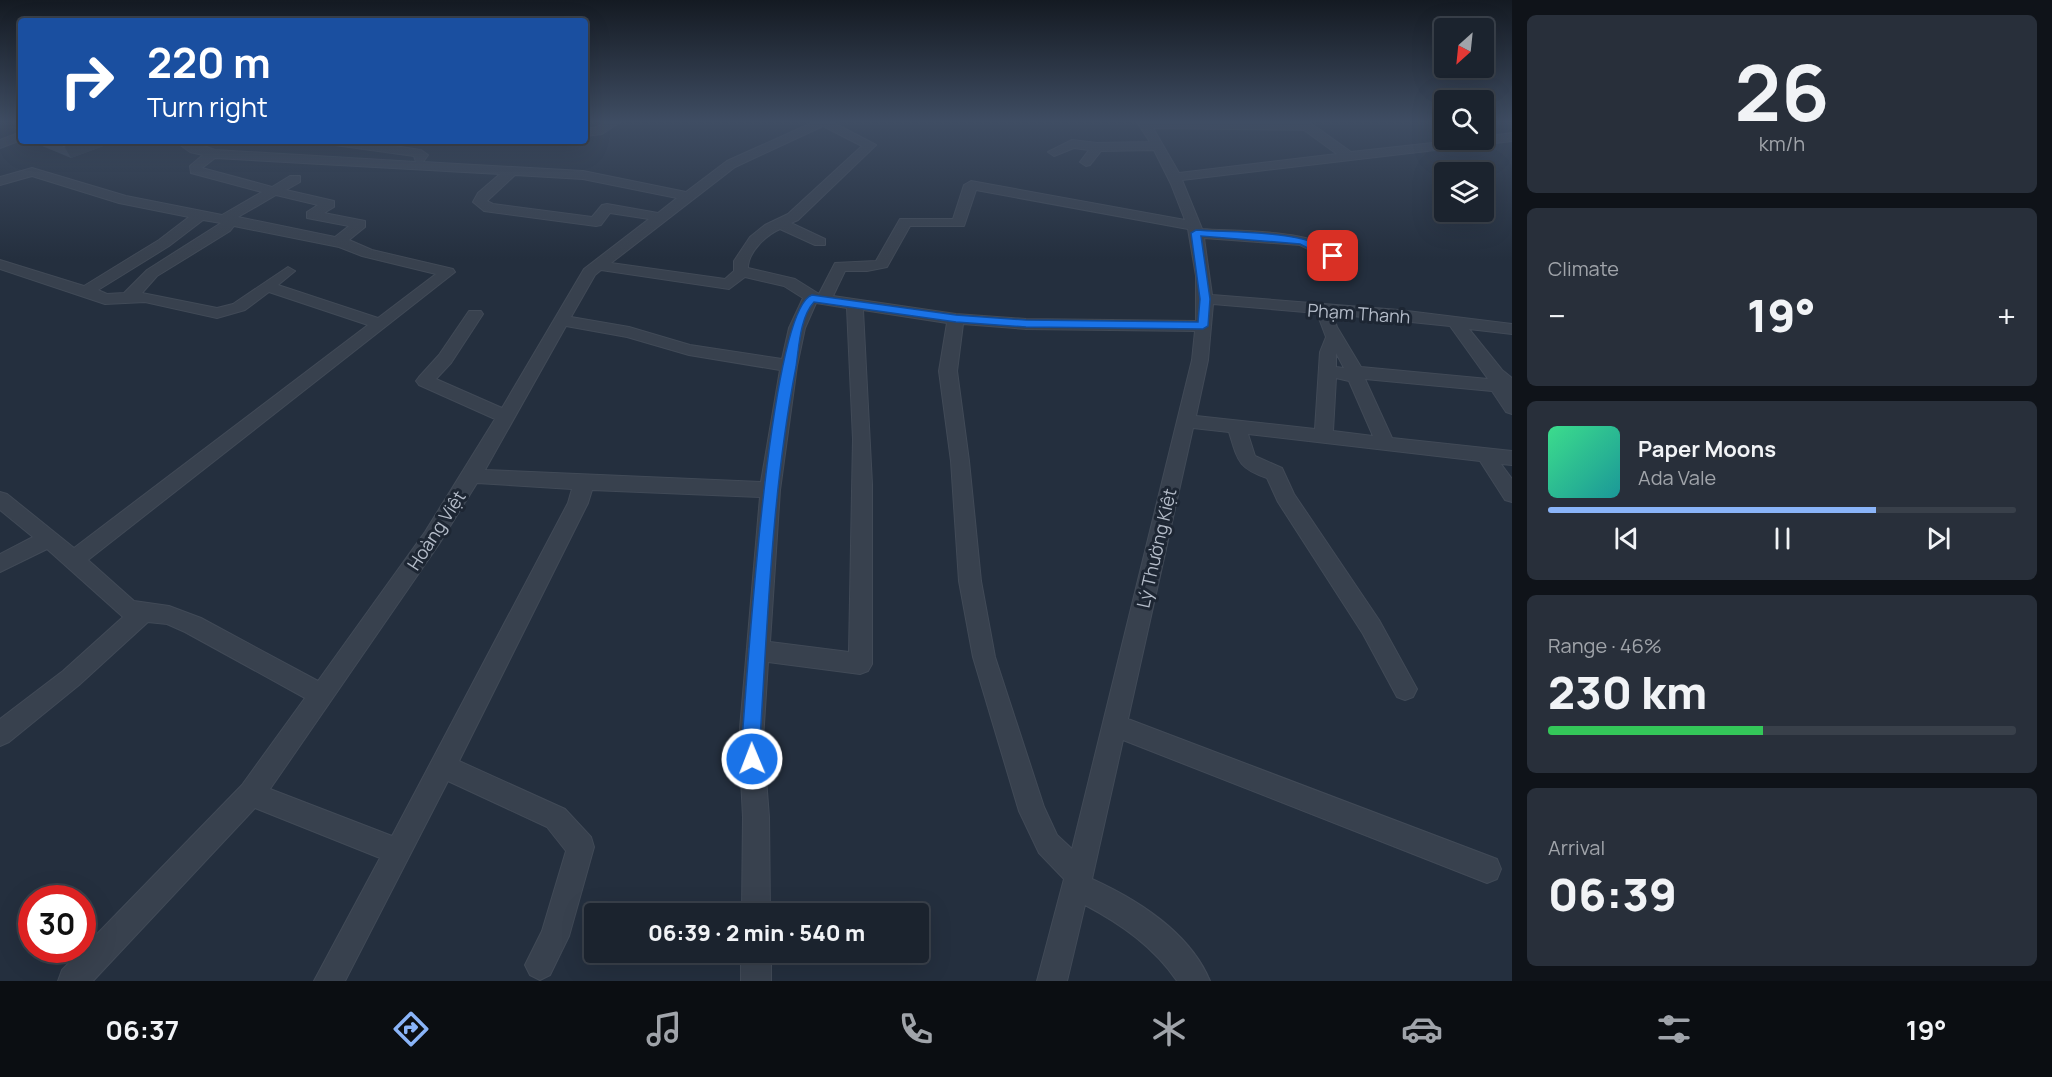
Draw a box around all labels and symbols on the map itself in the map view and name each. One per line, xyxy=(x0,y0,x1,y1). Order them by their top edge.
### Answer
north arrow xyxy=(1434,18,1494,78)
pin xyxy=(1307,230,1358,281)
street label: Phạm Thanh xyxy=(1307,297,1411,329)
street label: Hoàng Việt xyxy=(401,486,471,574)
street label: Lý Thường Kiệt xyxy=(1131,486,1181,610)
position arrow xyxy=(720,727,784,791)
speed limit sign: 30 xyxy=(18,885,96,963)

